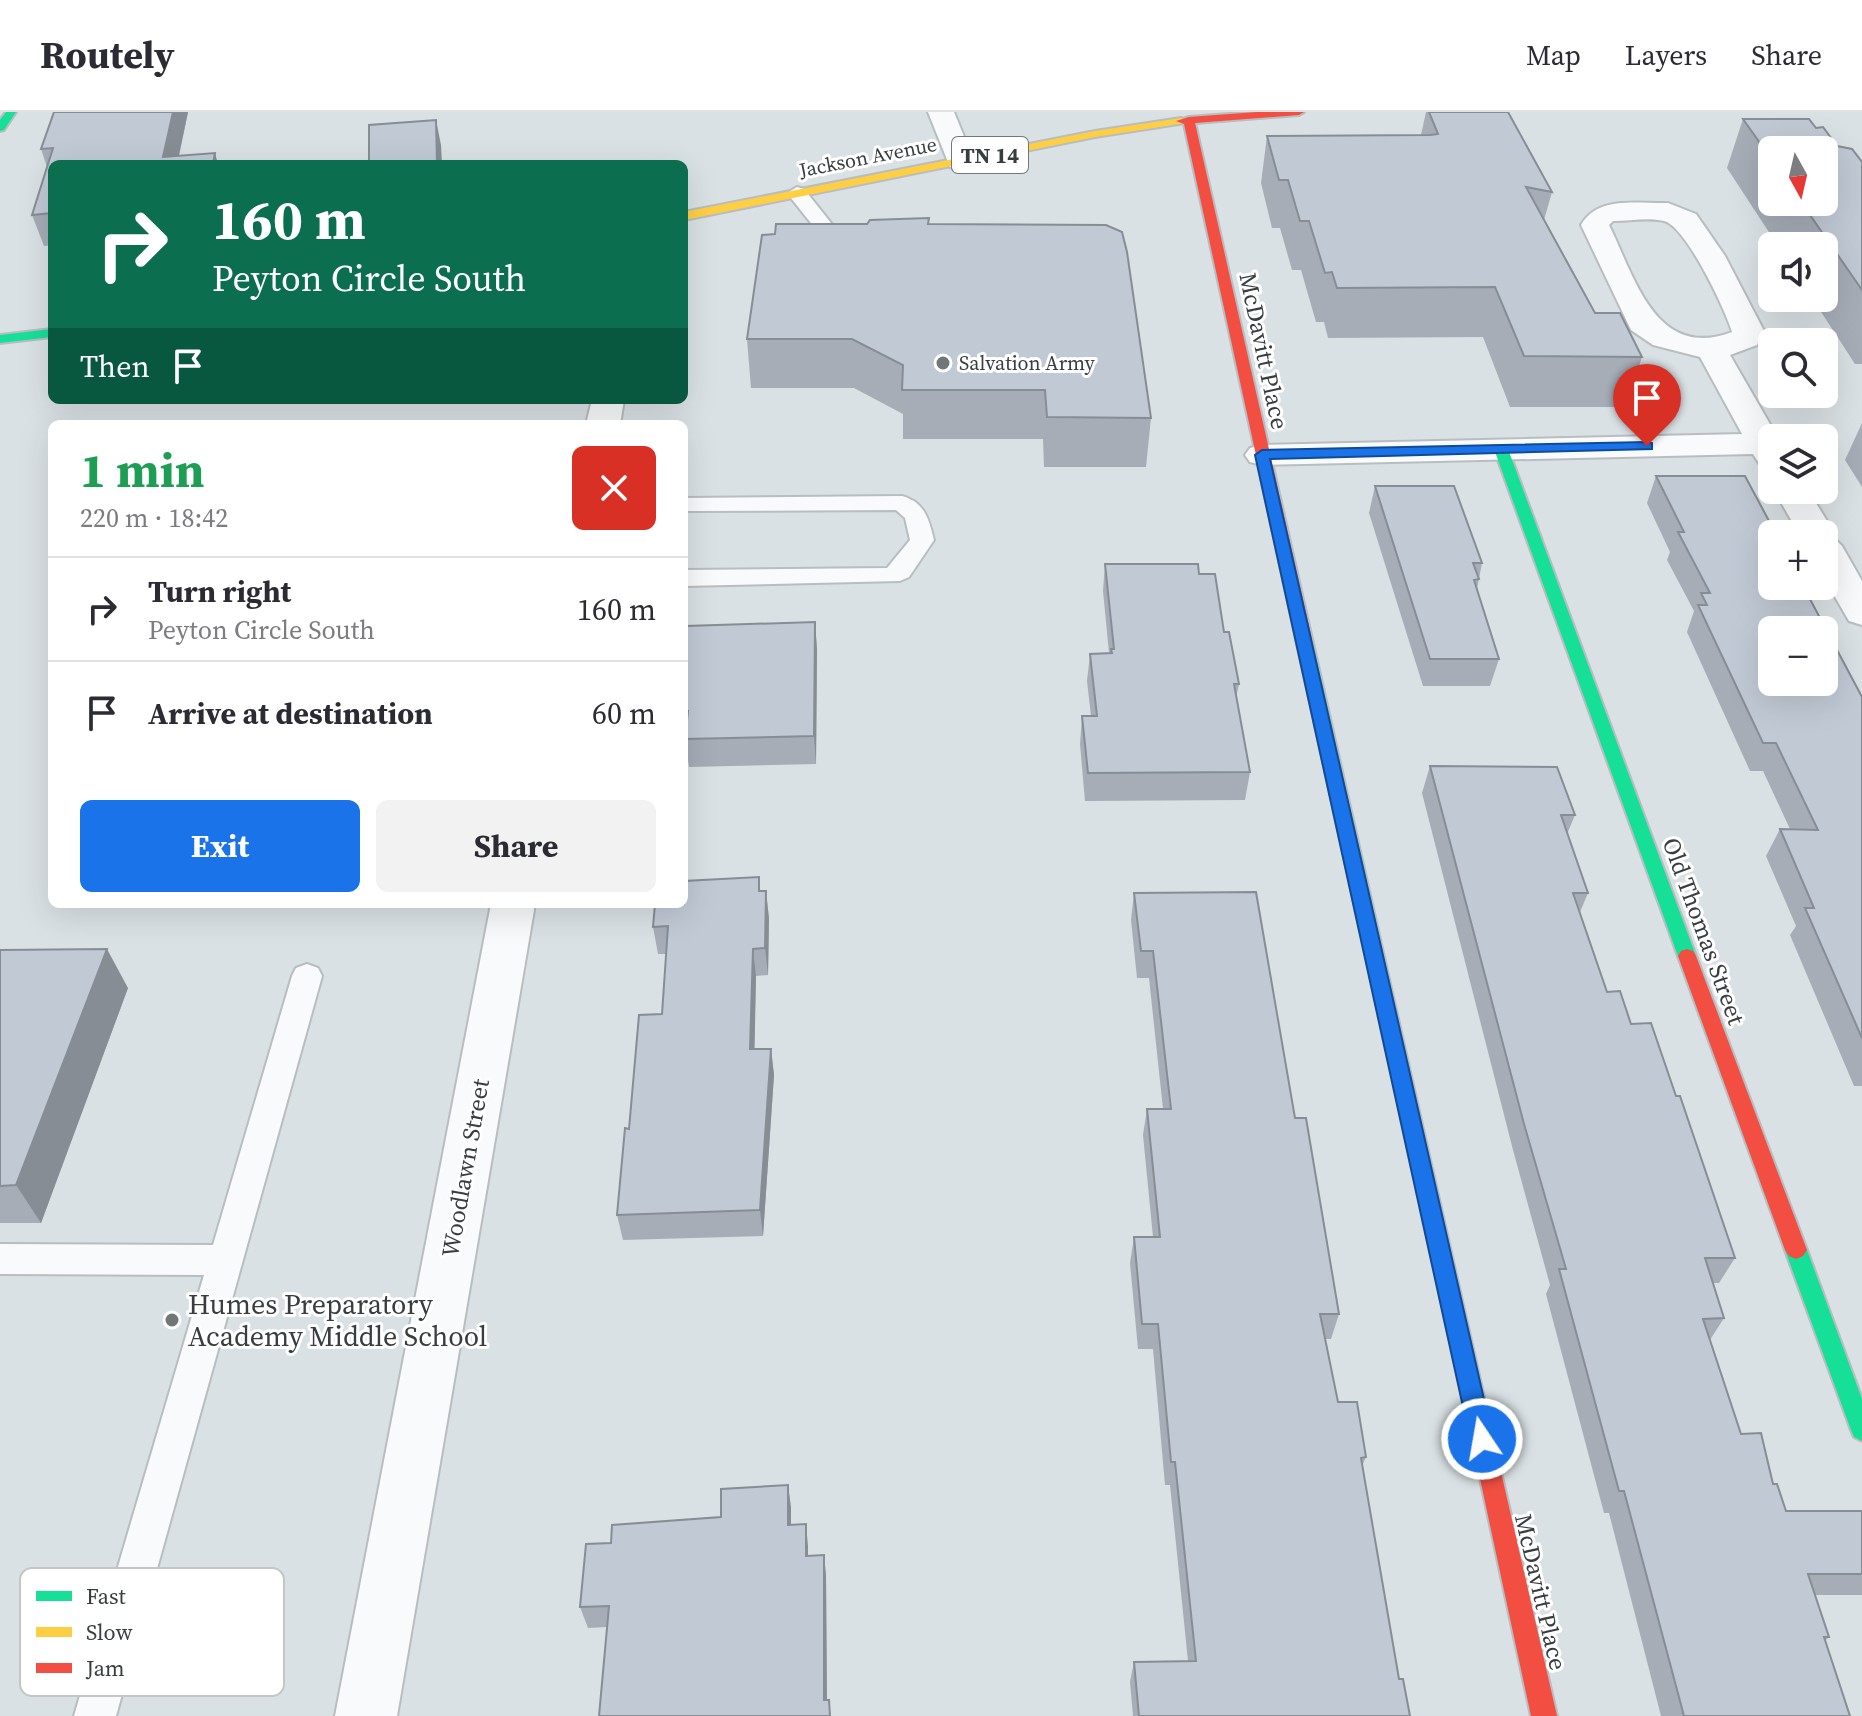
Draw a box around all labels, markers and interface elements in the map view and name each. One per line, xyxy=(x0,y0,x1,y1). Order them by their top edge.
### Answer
text: Routely xyxy=(40,29,175,81)
text: Map xyxy=(1526,36,1581,74)
text: Layers xyxy=(1625,36,1707,74)
text: Share xyxy=(1751,36,1822,74)
street label: Jackson Avenue xyxy=(796,130,939,184)
north arrow xyxy=(1758,136,1838,216)
map controls xyxy=(1758,136,1838,696)
road number: TN 14 xyxy=(952,137,1028,173)
text: 160 m xyxy=(212,181,366,258)
icon: right xyxy=(80,192,184,296)
button: sound xyxy=(1758,232,1838,312)
text: Peyton Circle South xyxy=(212,254,526,303)
street label: McDavitt Place xyxy=(1231,270,1297,432)
button: search xyxy=(1758,328,1838,408)
icon: arrive xyxy=(166,344,210,388)
text: Then xyxy=(80,346,150,387)
place label: Salvation Army xyxy=(959,349,1096,377)
marker: Salvation Army xyxy=(934,354,952,372)
pin xyxy=(1613,364,1681,446)
icon: arrive xyxy=(1625,376,1669,420)
button: layers xyxy=(1758,424,1838,504)
text: 1 min xyxy=(80,437,205,503)
button: close xyxy=(572,446,656,530)
text: 220 m · 18:42 xyxy=(80,500,228,536)
button: + xyxy=(1758,520,1838,600)
text: Turn right xyxy=(148,571,291,612)
icon: right xyxy=(80,587,124,631)
text: 160 m xyxy=(577,589,656,630)
text: Peyton Circle South xyxy=(148,612,375,648)
button: − xyxy=(1758,616,1838,696)
icon: arrive xyxy=(80,691,124,735)
text: Arrive at destination xyxy=(148,693,433,734)
text: 60 m xyxy=(592,693,656,734)
button: Exit xyxy=(80,800,360,892)
button: Share xyxy=(376,800,656,892)
street label: Old Thomas Street xyxy=(1655,833,1753,1029)
street label: Woodlawn Street xyxy=(433,1076,497,1260)
place label: Humes Preparatory Academy Middle School xyxy=(188,1285,487,1355)
marker: Humes Preparatory Academy Middle School xyxy=(163,1311,181,1329)
position arrow xyxy=(1440,1397,1524,1481)
street label: McDavitt Place xyxy=(1507,1511,1575,1673)
legend xyxy=(20,1568,284,1696)
text: Fast xyxy=(86,1581,127,1611)
text: Slow xyxy=(86,1617,133,1647)
text: Jam xyxy=(85,1653,125,1683)

